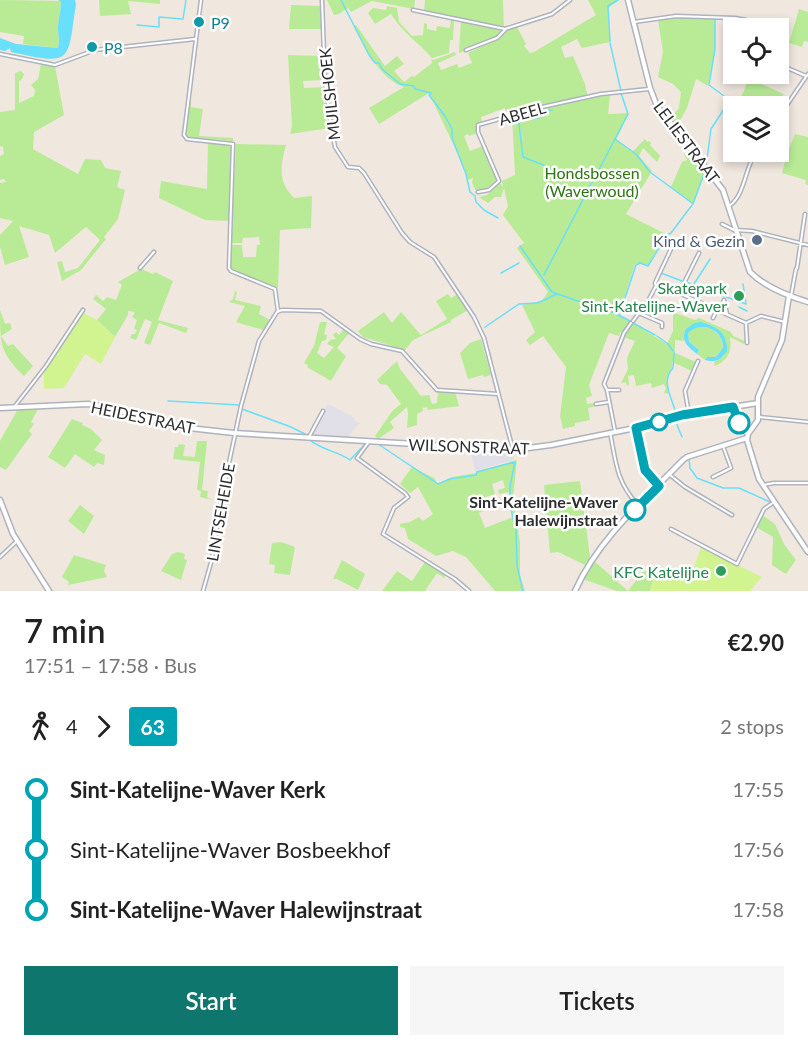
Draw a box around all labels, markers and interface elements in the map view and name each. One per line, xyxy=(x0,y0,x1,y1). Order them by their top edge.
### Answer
place label: P9 xyxy=(211,13,230,32)
marker: P9 xyxy=(192,15,206,29)
map controls xyxy=(723,18,789,162)
button: locate xyxy=(723,18,789,84)
place label: P8 xyxy=(104,38,123,57)
marker: P8 xyxy=(85,40,99,54)
street label: MUILSHOEK xyxy=(315,46,343,141)
button: layers xyxy=(723,96,789,162)
street label: ABEEL xyxy=(496,97,548,129)
street label: LELIESTRAAT xyxy=(650,97,724,187)
park label: Hondsbossen (Waverwoud) xyxy=(544,163,640,200)
place label: Kind & Gezin xyxy=(653,231,745,250)
marker: Kind & Gezin xyxy=(750,233,764,247)
place label: Skatepark Sint-Katelijne-Waver xyxy=(581,278,728,315)
marker: Skatepark Sint-Katelijne-Waver xyxy=(732,289,746,303)
street label: HEIDESTRAAT xyxy=(89,397,197,437)
unlabelled marker xyxy=(728,412,750,434)
unlabelled marker xyxy=(650,413,668,431)
street label: WILSONSTRAAT xyxy=(408,434,530,458)
street label: LINTSEHEIDE xyxy=(202,461,238,563)
place label: Sint-Katelijne-Waver Halewijnstraat xyxy=(469,492,618,529)
marker: Sint-Katelijne-Waver Halewijnstraat xyxy=(624,499,646,521)
place label: KFC Katelijne xyxy=(613,562,709,581)
marker: KFC Katelijne xyxy=(714,564,728,578)
text: 7 min xyxy=(24,610,105,650)
text: €2.90 xyxy=(728,629,784,656)
text: 17:51 – 17:58 · Bus xyxy=(24,653,197,677)
icon: walk xyxy=(24,710,57,743)
icon: forward xyxy=(87,710,120,743)
text: 4 xyxy=(66,714,78,738)
text: 63 xyxy=(141,714,165,739)
text: 2 stops xyxy=(720,714,784,738)
text: Sint-Katelijne-Waver Kerk xyxy=(70,776,326,803)
text: 17:55 xyxy=(733,777,784,801)
text: Sint-Katelijne-Waver Bosbeekhof xyxy=(70,836,391,863)
text: 17:56 xyxy=(733,837,784,861)
text: Sint-Katelijne-Waver Halewijnstraat xyxy=(70,896,422,923)
text: 17:58 xyxy=(733,897,784,921)
button: Start xyxy=(24,966,398,1035)
button: Tickets xyxy=(410,966,784,1035)

